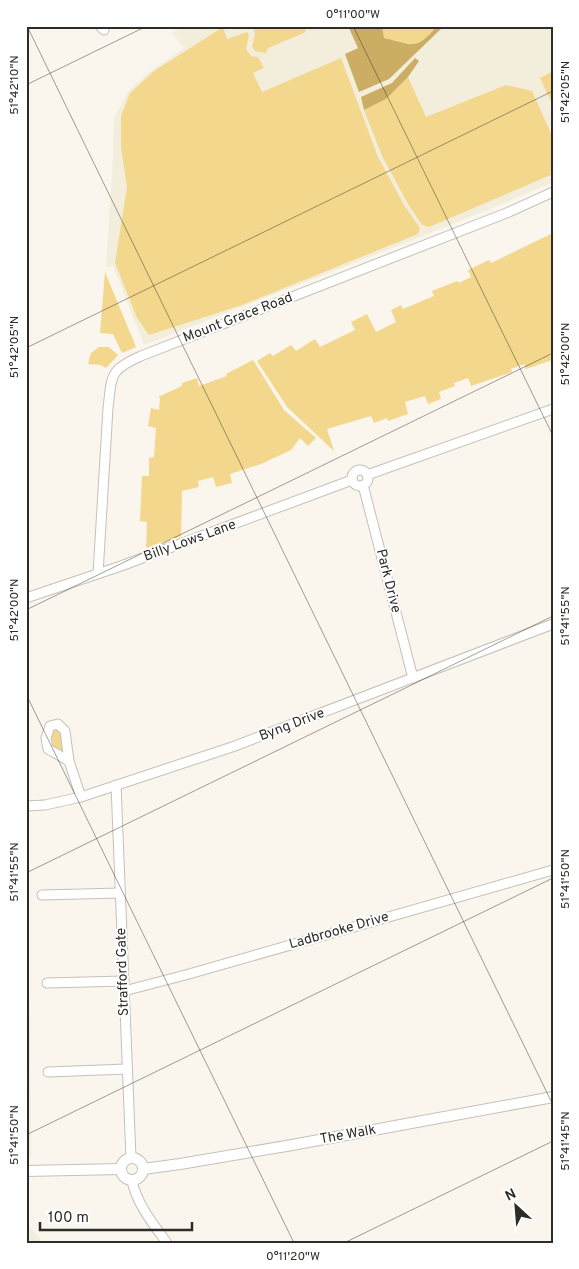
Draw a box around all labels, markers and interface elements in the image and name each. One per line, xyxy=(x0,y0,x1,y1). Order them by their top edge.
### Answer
text: 0°11'00"W xyxy=(326,7,380,23)
text: 51°42'10"N xyxy=(7,55,23,115)
text: 51°42'05"N xyxy=(558,61,574,123)
street label: Mount Grace Road xyxy=(181,289,295,347)
text: 51°42'05"N xyxy=(7,316,23,378)
text: 51°42'00"N xyxy=(558,323,574,385)
street label: Billy Lows Lane xyxy=(141,516,239,566)
street label: Park Drive xyxy=(372,547,404,615)
text: 51°42'00"N xyxy=(7,579,23,641)
text: 51°41'55"N xyxy=(558,586,574,646)
street label: Byng Drive xyxy=(257,705,327,745)
text: 51°41'55"N xyxy=(7,842,23,902)
text: 51°41'50"N xyxy=(558,849,574,909)
street label: Ladbrooke Drive xyxy=(287,909,391,953)
street label: Strafford Gate xyxy=(113,928,133,1016)
text: 51°41'50"N xyxy=(7,1105,23,1165)
text: 51°41'45"N xyxy=(558,1111,574,1171)
street label: The Walk xyxy=(319,1122,377,1148)
north arrow xyxy=(492,1182,542,1232)
text: N xyxy=(503,1186,519,1206)
scale bar xyxy=(40,1199,192,1231)
text: 100 m xyxy=(48,1209,89,1228)
text: 0°11'20"W xyxy=(266,1249,320,1265)

